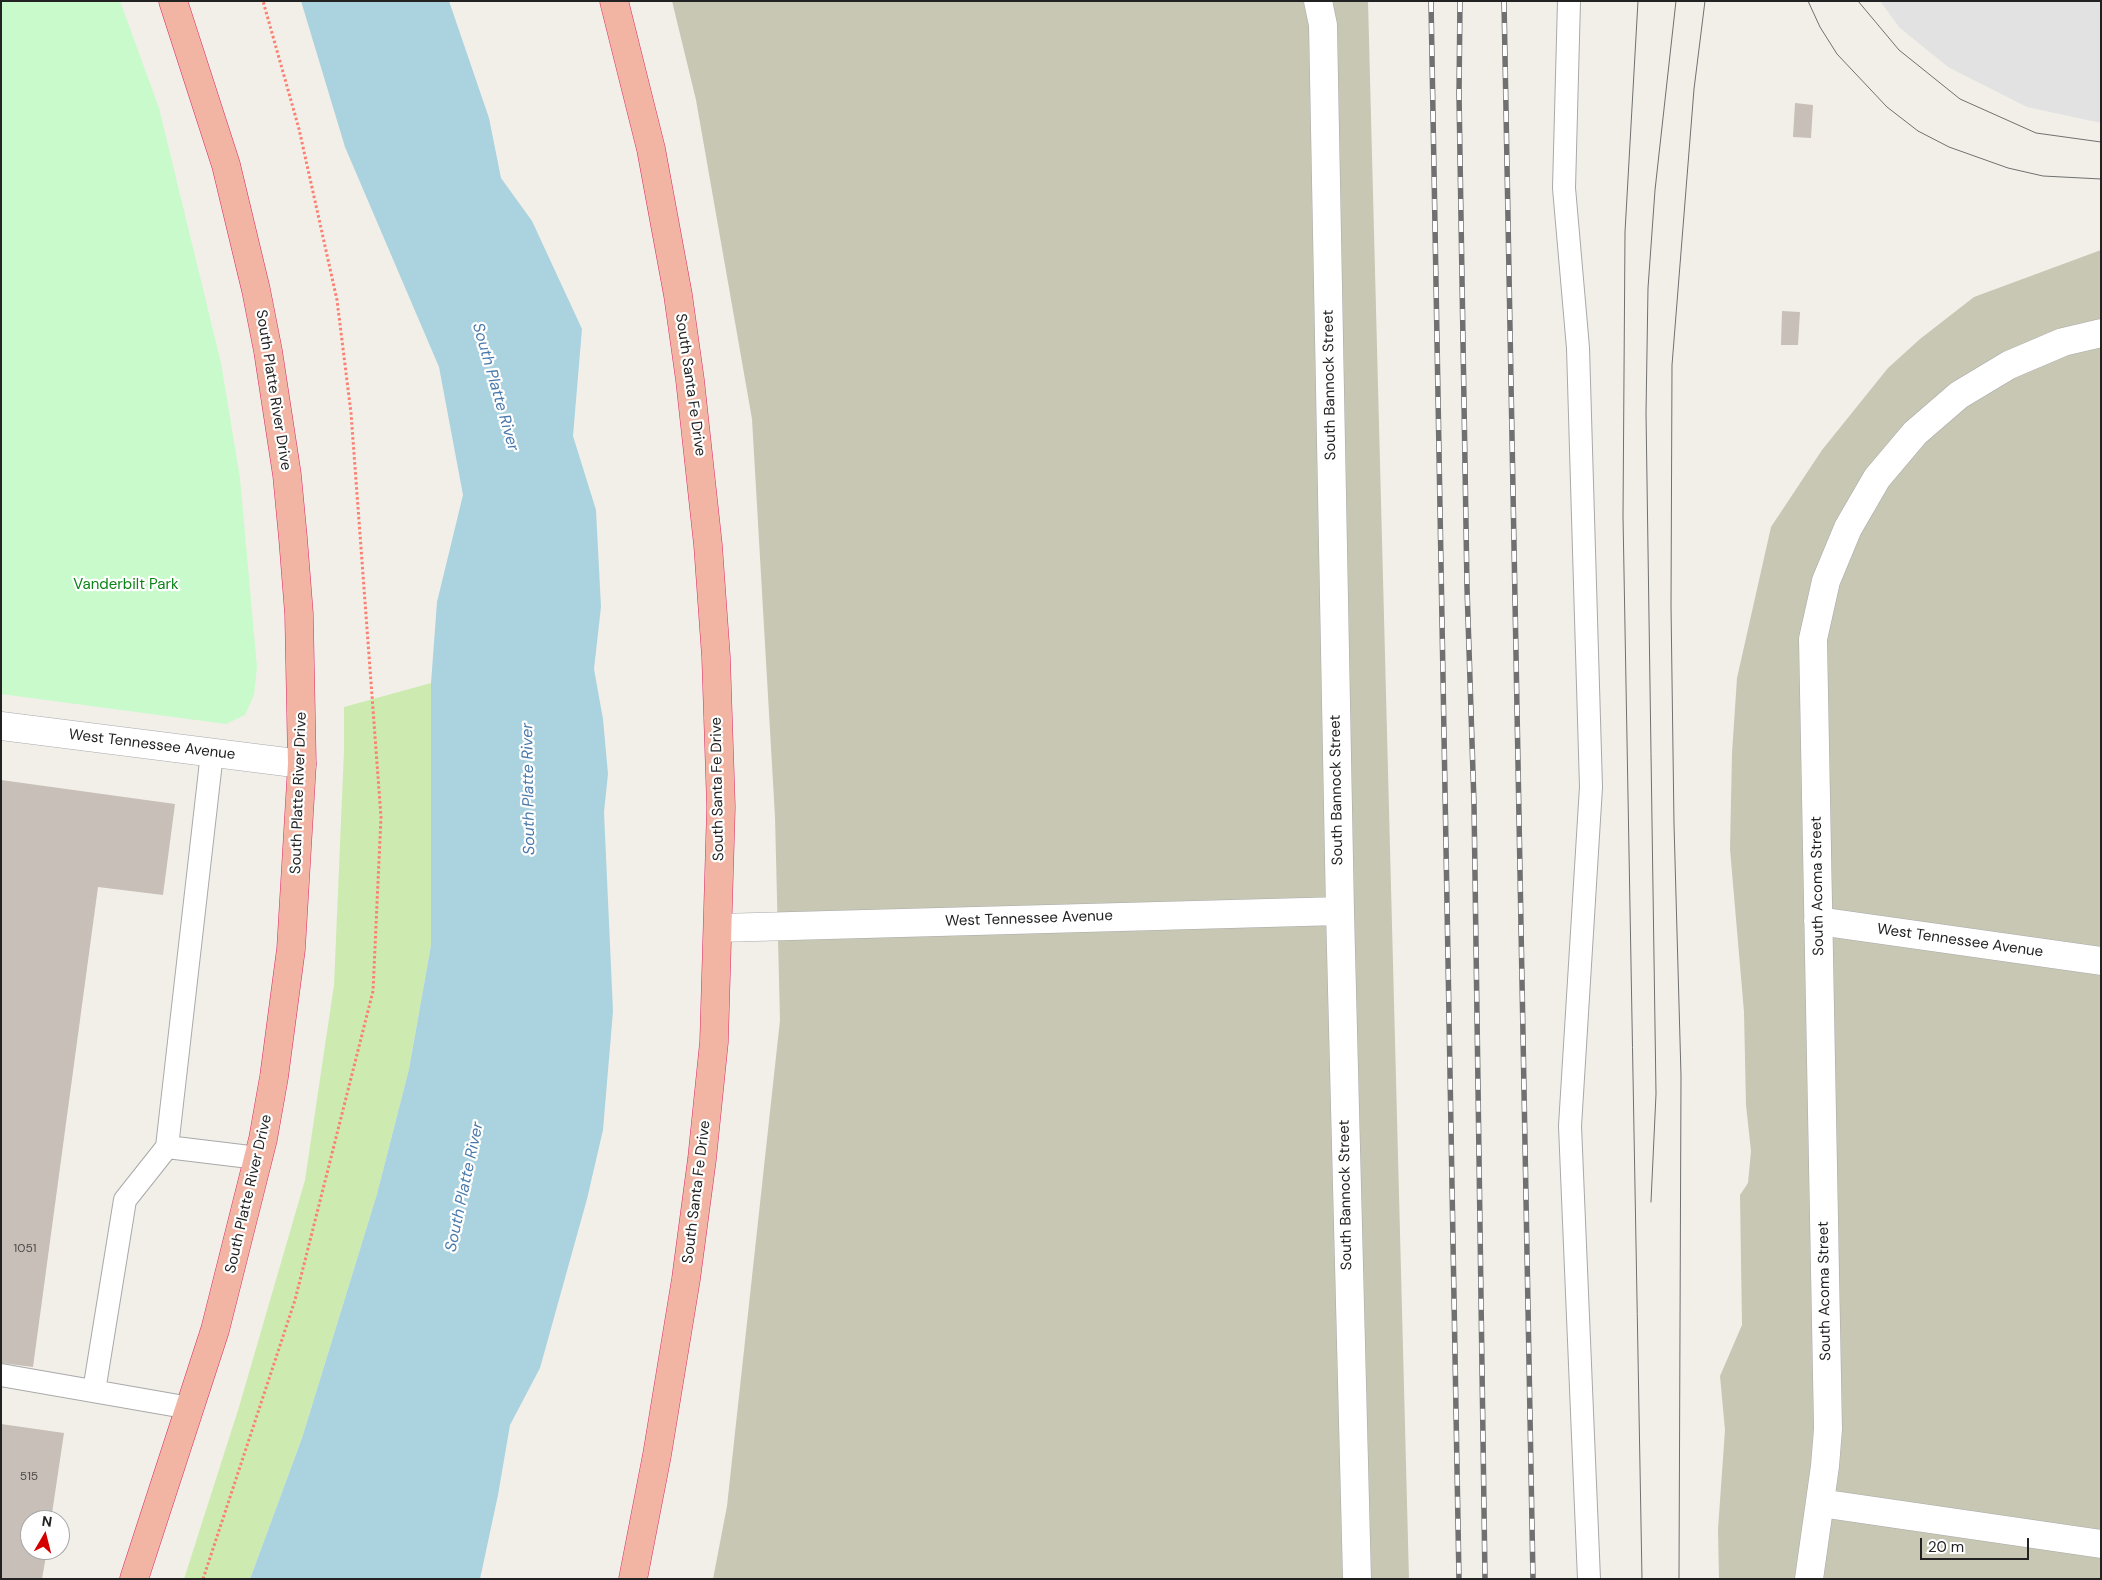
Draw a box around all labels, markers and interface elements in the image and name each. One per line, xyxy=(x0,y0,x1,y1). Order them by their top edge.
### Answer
street label: South Platte River Drive xyxy=(251,308,295,472)
street label: South Bannock Street xyxy=(1320,310,1340,460)
street label: South Santa Fe Drive xyxy=(671,312,709,458)
water label: South Platte River xyxy=(468,321,522,453)
park label: Vanderbilt Park xyxy=(73,576,179,594)
street label: South Platte River Drive xyxy=(287,712,311,874)
street label: South Bannock Street xyxy=(1327,715,1347,865)
street label: South Santa Fe Drive xyxy=(708,717,728,861)
water label: South Platte River xyxy=(518,723,540,855)
street label: West Tennessee Avenue xyxy=(68,726,236,764)
street label: South Acoma Street xyxy=(1808,816,1828,956)
street label: West Tennessee Avenue xyxy=(945,907,1113,931)
street label: West Tennessee Avenue xyxy=(1876,920,2044,962)
street label: South Platte River Drive xyxy=(222,1113,276,1275)
street label: South Santa Fe Drive xyxy=(679,1119,715,1265)
water label: South Platte River xyxy=(442,1120,488,1254)
street label: South Bannock Street xyxy=(1336,1120,1356,1270)
street label: South Acoma Street xyxy=(1815,1221,1835,1361)
house number: 1051 xyxy=(13,1242,37,1256)
house number: 515 xyxy=(20,1470,38,1484)
north arrow xyxy=(20,1510,70,1560)
text: N xyxy=(41,1512,53,1531)
scale bar xyxy=(1922,1528,2031,1560)
text: 20 m xyxy=(1928,1537,1964,1557)

